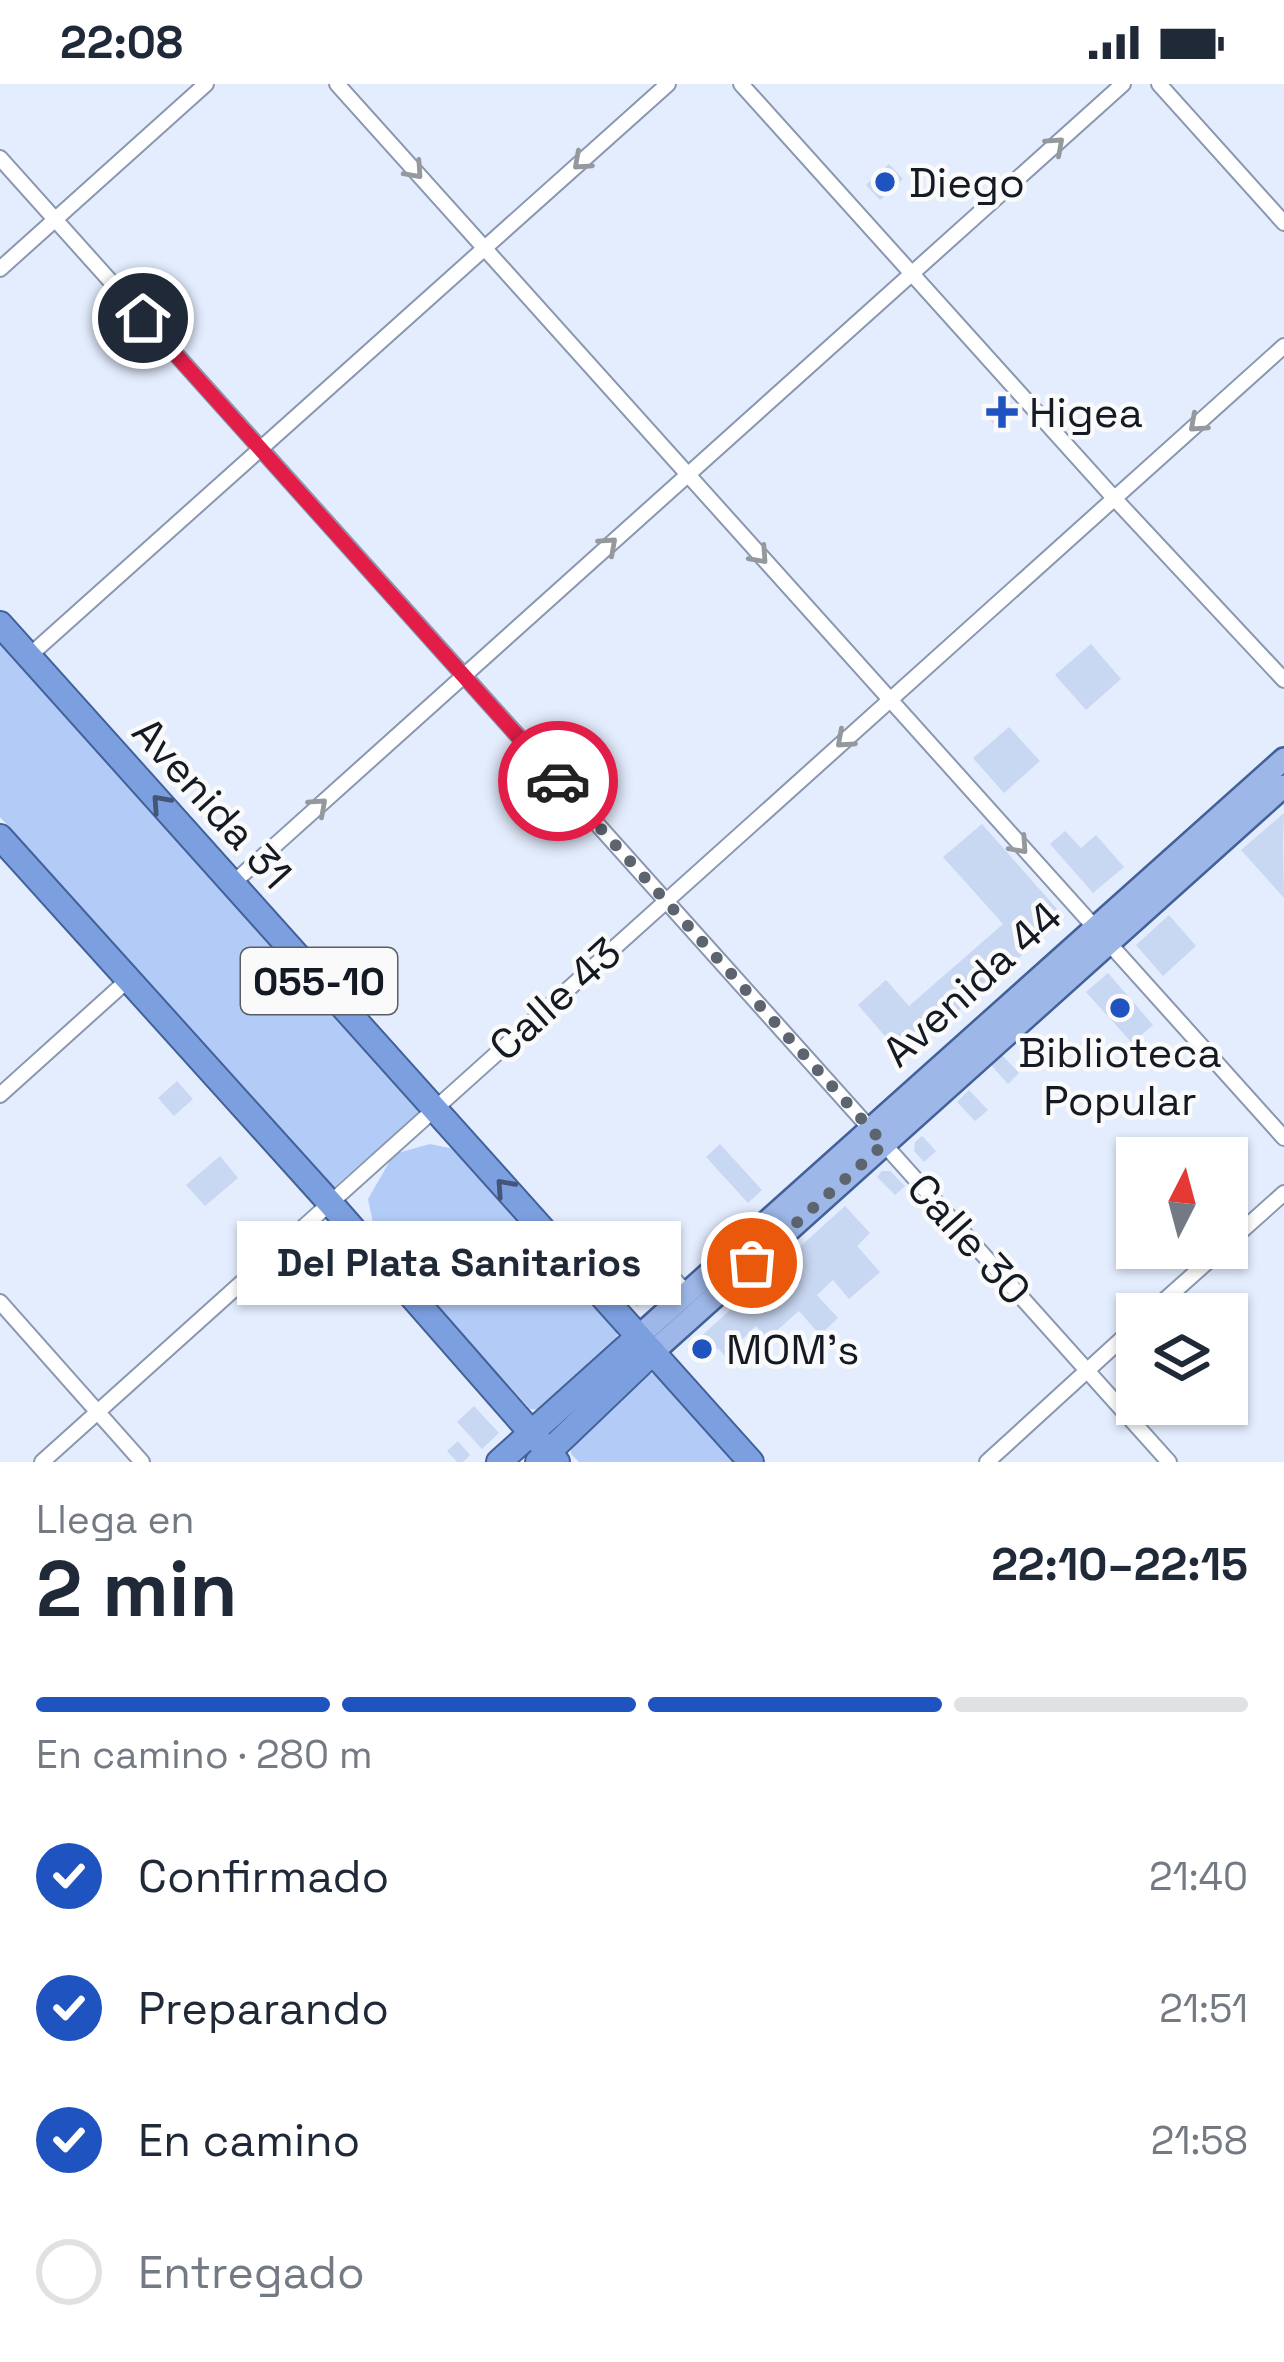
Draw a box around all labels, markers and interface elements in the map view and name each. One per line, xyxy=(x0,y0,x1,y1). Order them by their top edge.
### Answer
text: 22:08 xyxy=(60,14,183,71)
one-way arrow xyxy=(1042,138,1063,159)
one-way arrow xyxy=(574,148,595,169)
place label: Diego xyxy=(909,156,1025,209)
one-way arrow xyxy=(401,158,422,179)
marker: Diego xyxy=(872,169,898,195)
pin xyxy=(92,267,194,369)
icon: home xyxy=(110,285,176,351)
place label: Higea xyxy=(1029,386,1143,439)
marker: Higea xyxy=(986,396,1018,428)
one-way arrow xyxy=(1189,410,1210,431)
one-way arrow xyxy=(595,538,617,560)
one-way arrow xyxy=(746,542,767,563)
street label: Avenida 31 xyxy=(121,706,303,900)
courier xyxy=(498,721,618,841)
one-way arrow xyxy=(836,726,857,747)
icon: car xyxy=(525,748,591,814)
one-way arrow xyxy=(153,795,174,817)
one-way arrow xyxy=(305,799,327,820)
one-way arrow xyxy=(1006,833,1027,854)
street label: Avenida 44 xyxy=(871,890,1073,1078)
street label: Calle 43 xyxy=(478,926,632,1072)
road number: 055-10 xyxy=(241,948,397,1014)
marker: Biblioteca Popular xyxy=(1107,995,1133,1021)
place label: Biblioteca Popular xyxy=(1018,1026,1222,1127)
north arrow xyxy=(1116,1137,1248,1269)
map controls xyxy=(1116,1137,1248,1425)
street label: Calle 30 xyxy=(896,1162,1042,1316)
one-way arrow xyxy=(497,1180,518,1201)
pin xyxy=(701,1212,803,1314)
callout: Del Plata Sanitarios xyxy=(236,1221,680,1305)
icon: bag xyxy=(719,1230,785,1296)
text: Del Plata Sanitarios xyxy=(276,1238,642,1287)
button: layers xyxy=(1116,1293,1248,1425)
place label: MOM's xyxy=(726,1323,859,1376)
marker: MOM's xyxy=(689,1336,715,1362)
text: Llega en xyxy=(36,1495,194,1544)
text: 22:10–22:15 xyxy=(991,1536,1248,1593)
text: 2 min xyxy=(36,1539,238,1639)
text: En camino · 280 m xyxy=(36,1730,372,1779)
icon: check xyxy=(36,1843,102,1909)
text: Confirmado xyxy=(138,1848,389,1905)
text: 21:40 xyxy=(1149,1852,1248,1901)
icon: check xyxy=(36,1975,102,2041)
text: Preparando xyxy=(138,1980,389,2037)
text: 21:51 xyxy=(1159,1984,1248,2033)
icon: check xyxy=(36,2107,102,2173)
text: En camino xyxy=(138,2112,360,2169)
text: 21:58 xyxy=(1151,2116,1248,2165)
text: Entregado xyxy=(138,2244,365,2301)

